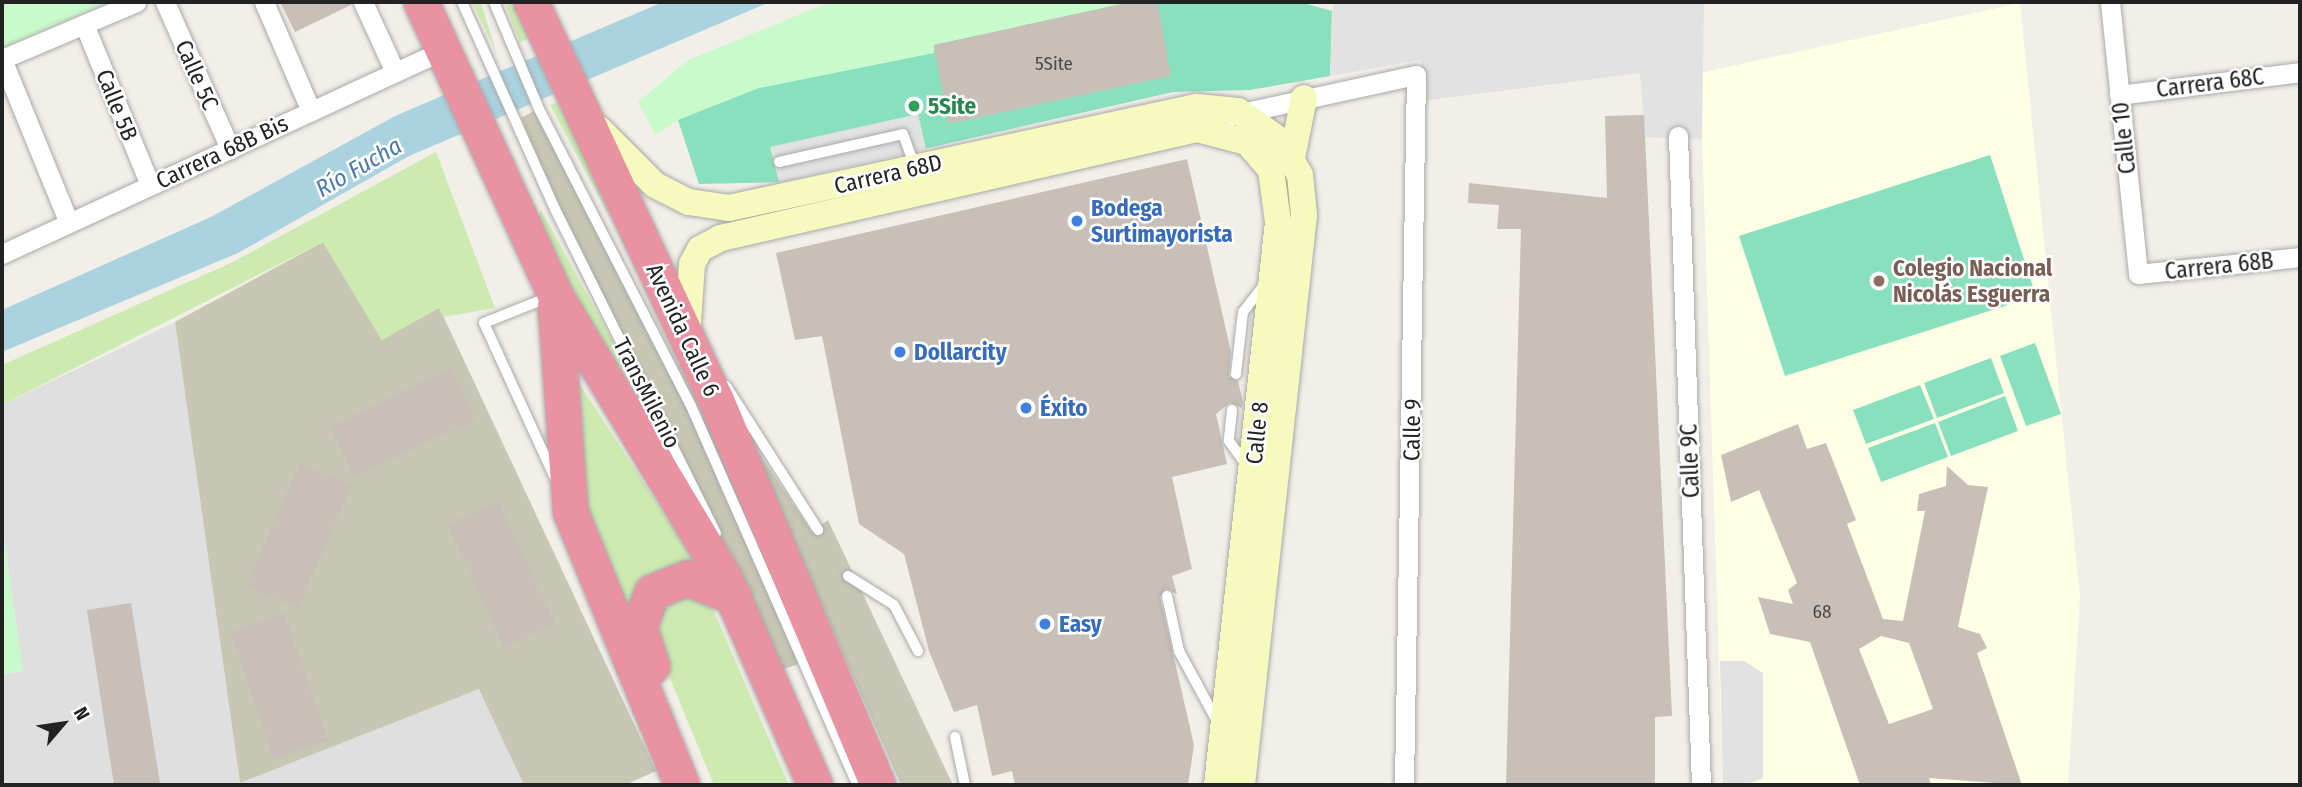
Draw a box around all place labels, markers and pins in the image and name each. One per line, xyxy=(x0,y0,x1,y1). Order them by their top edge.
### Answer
place label: 5Site xyxy=(928,92,976,120)
marker: 5Site xyxy=(906,98,922,114)
place label: Bodega Surtimayorista xyxy=(1091,194,1233,248)
marker: Bodega Surtimayorista xyxy=(1069,213,1085,229)
place label: Colegio Nacional Nicolás Esguerra xyxy=(1893,254,2052,308)
marker: Colegio Nacional Nicolás Esguerra xyxy=(1871,273,1887,289)
place label: Dollarcity xyxy=(914,338,1007,366)
marker: Dollarcity xyxy=(892,344,908,360)
place label: Éxito xyxy=(1040,394,1088,422)
marker: Éxito xyxy=(1018,400,1034,416)
place label: Easy xyxy=(1059,610,1102,638)
marker: Easy xyxy=(1037,616,1053,632)

